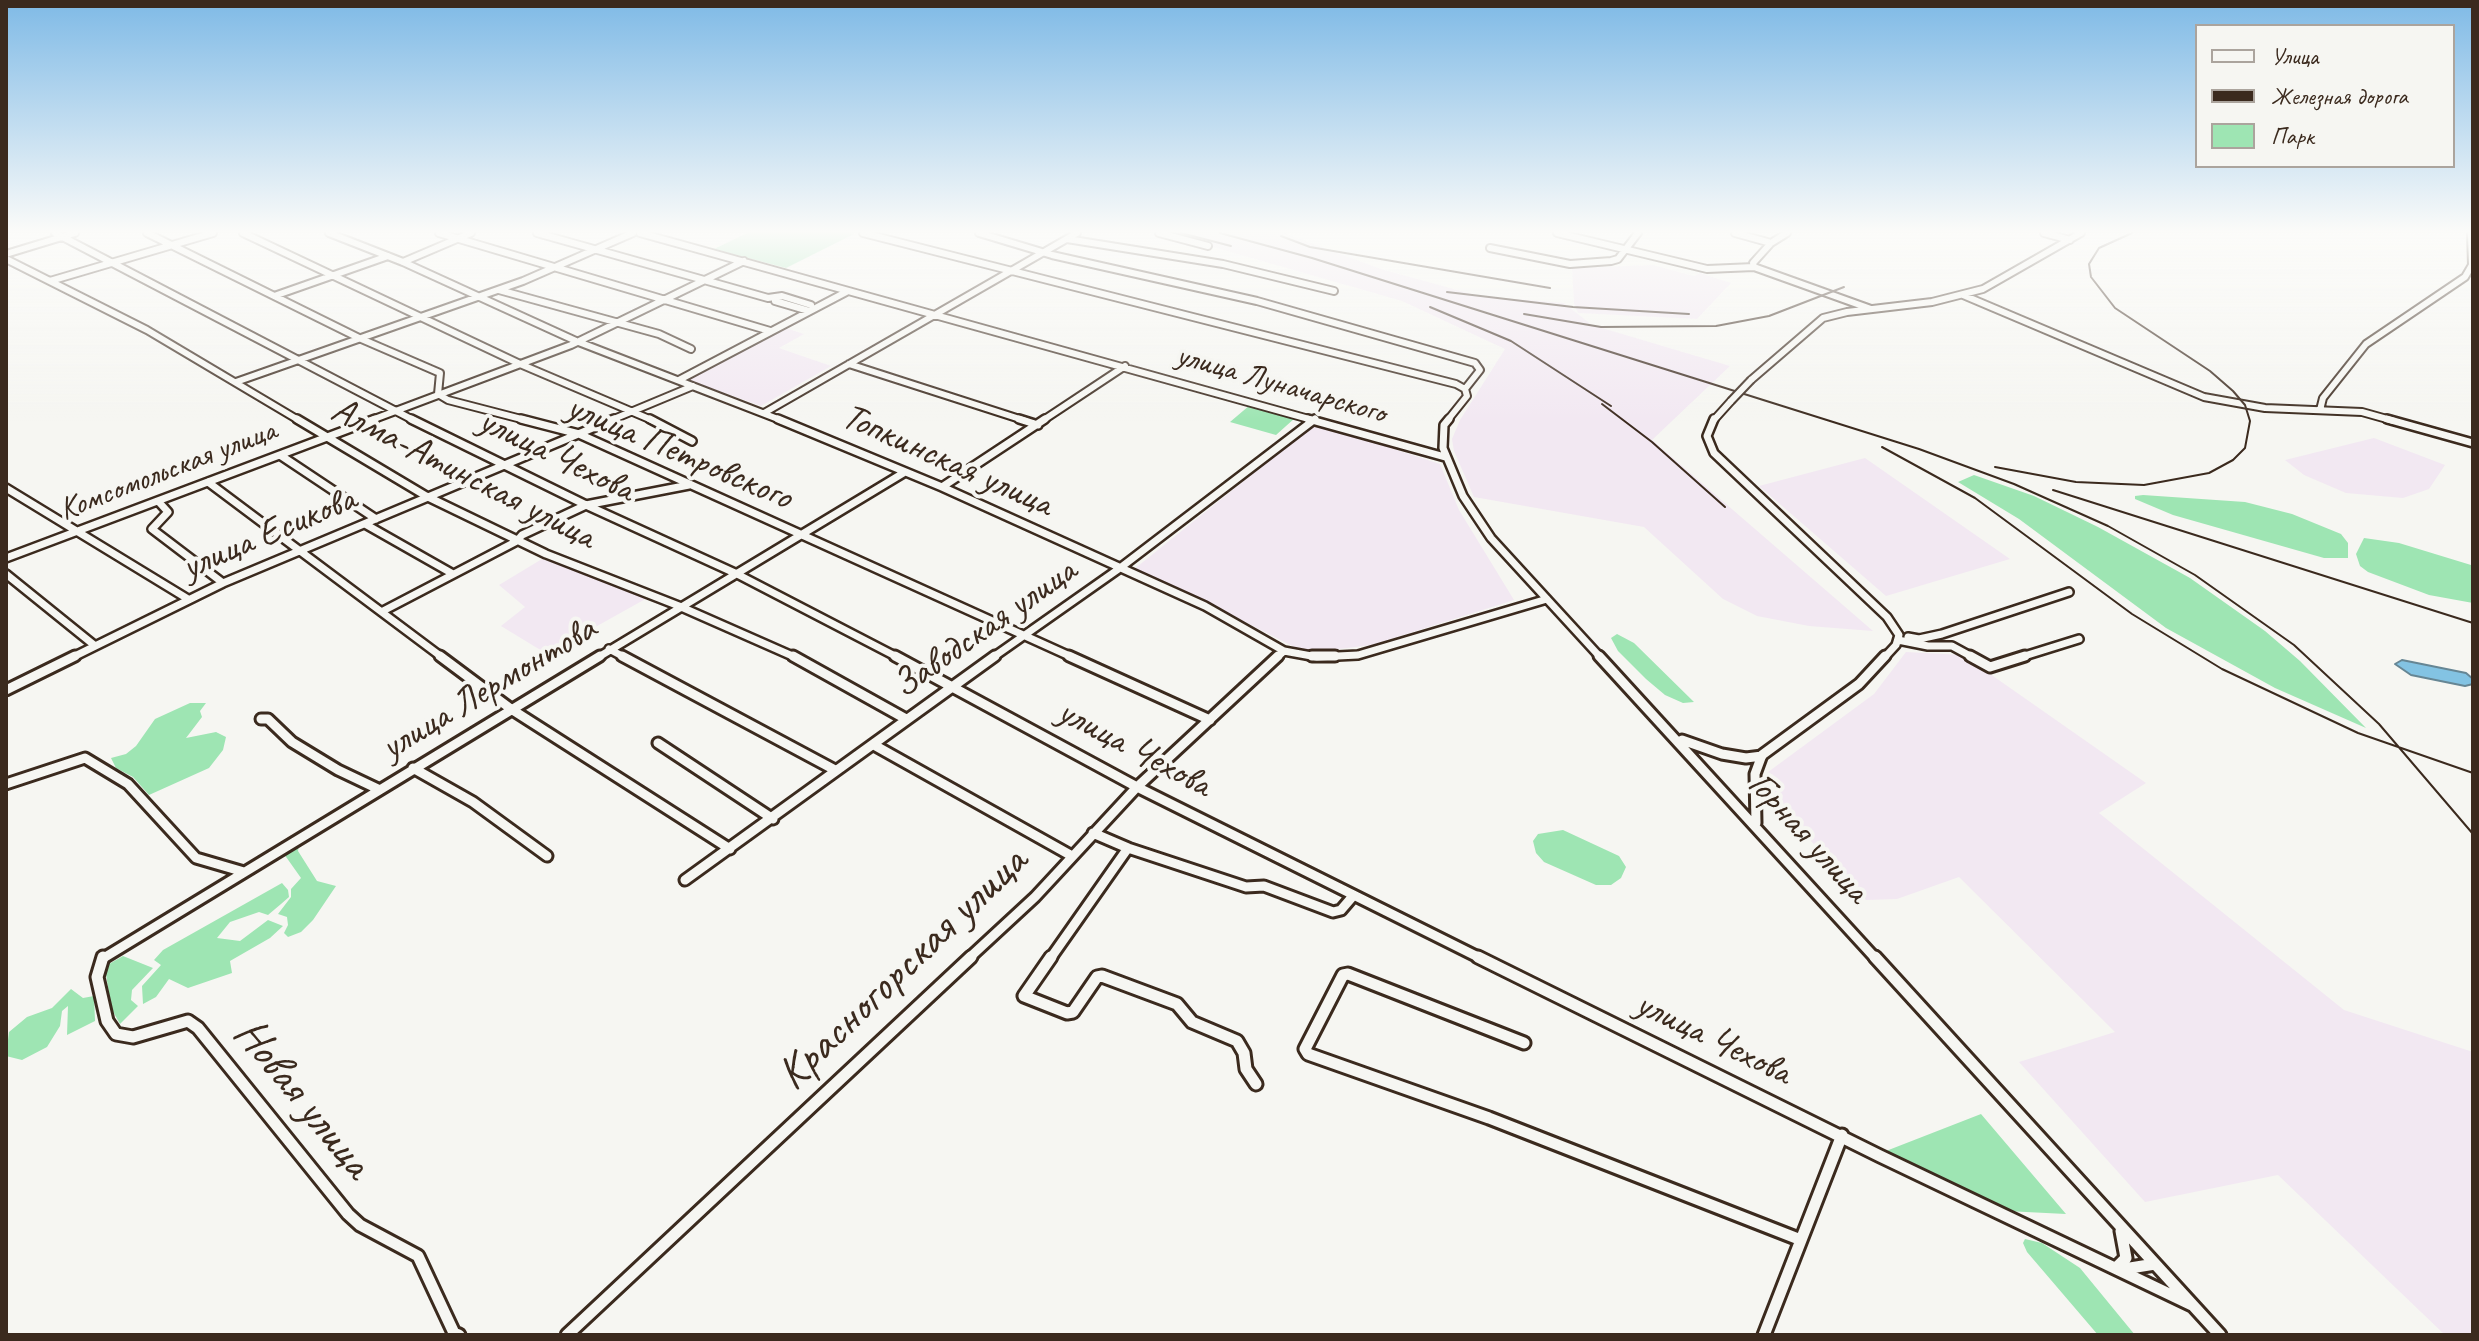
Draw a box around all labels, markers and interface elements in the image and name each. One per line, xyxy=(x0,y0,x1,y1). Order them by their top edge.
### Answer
legend xyxy=(2195,24,2455,168)
text: Улица xyxy=(2271,41,2319,71)
text: Железная дорога xyxy=(2271,81,2408,111)
text: Парк xyxy=(2271,121,2314,151)
street label: улица Луначарского xyxy=(1172,337,1390,433)
street label: улица Петровского xyxy=(559,385,799,521)
street label: Алма-Атинская улица xyxy=(323,388,603,560)
street label: Топкинская улица xyxy=(835,394,1059,528)
street label: улица Чехова xyxy=(471,399,641,513)
street label: Комсомольская улица xyxy=(54,412,282,530)
street label: улица Есикова xyxy=(175,477,363,591)
street label: Заводская улица xyxy=(884,549,1086,709)
street label: улица Лермонтова xyxy=(373,607,605,771)
street label: улица Чехова xyxy=(1049,690,1219,808)
street label: Горная улица xyxy=(1737,763,1879,913)
street label: Красногорская улица xyxy=(766,836,1040,1102)
street label: улица Чехова xyxy=(1628,982,1798,1096)
street label: Новая улица xyxy=(221,1008,383,1190)

